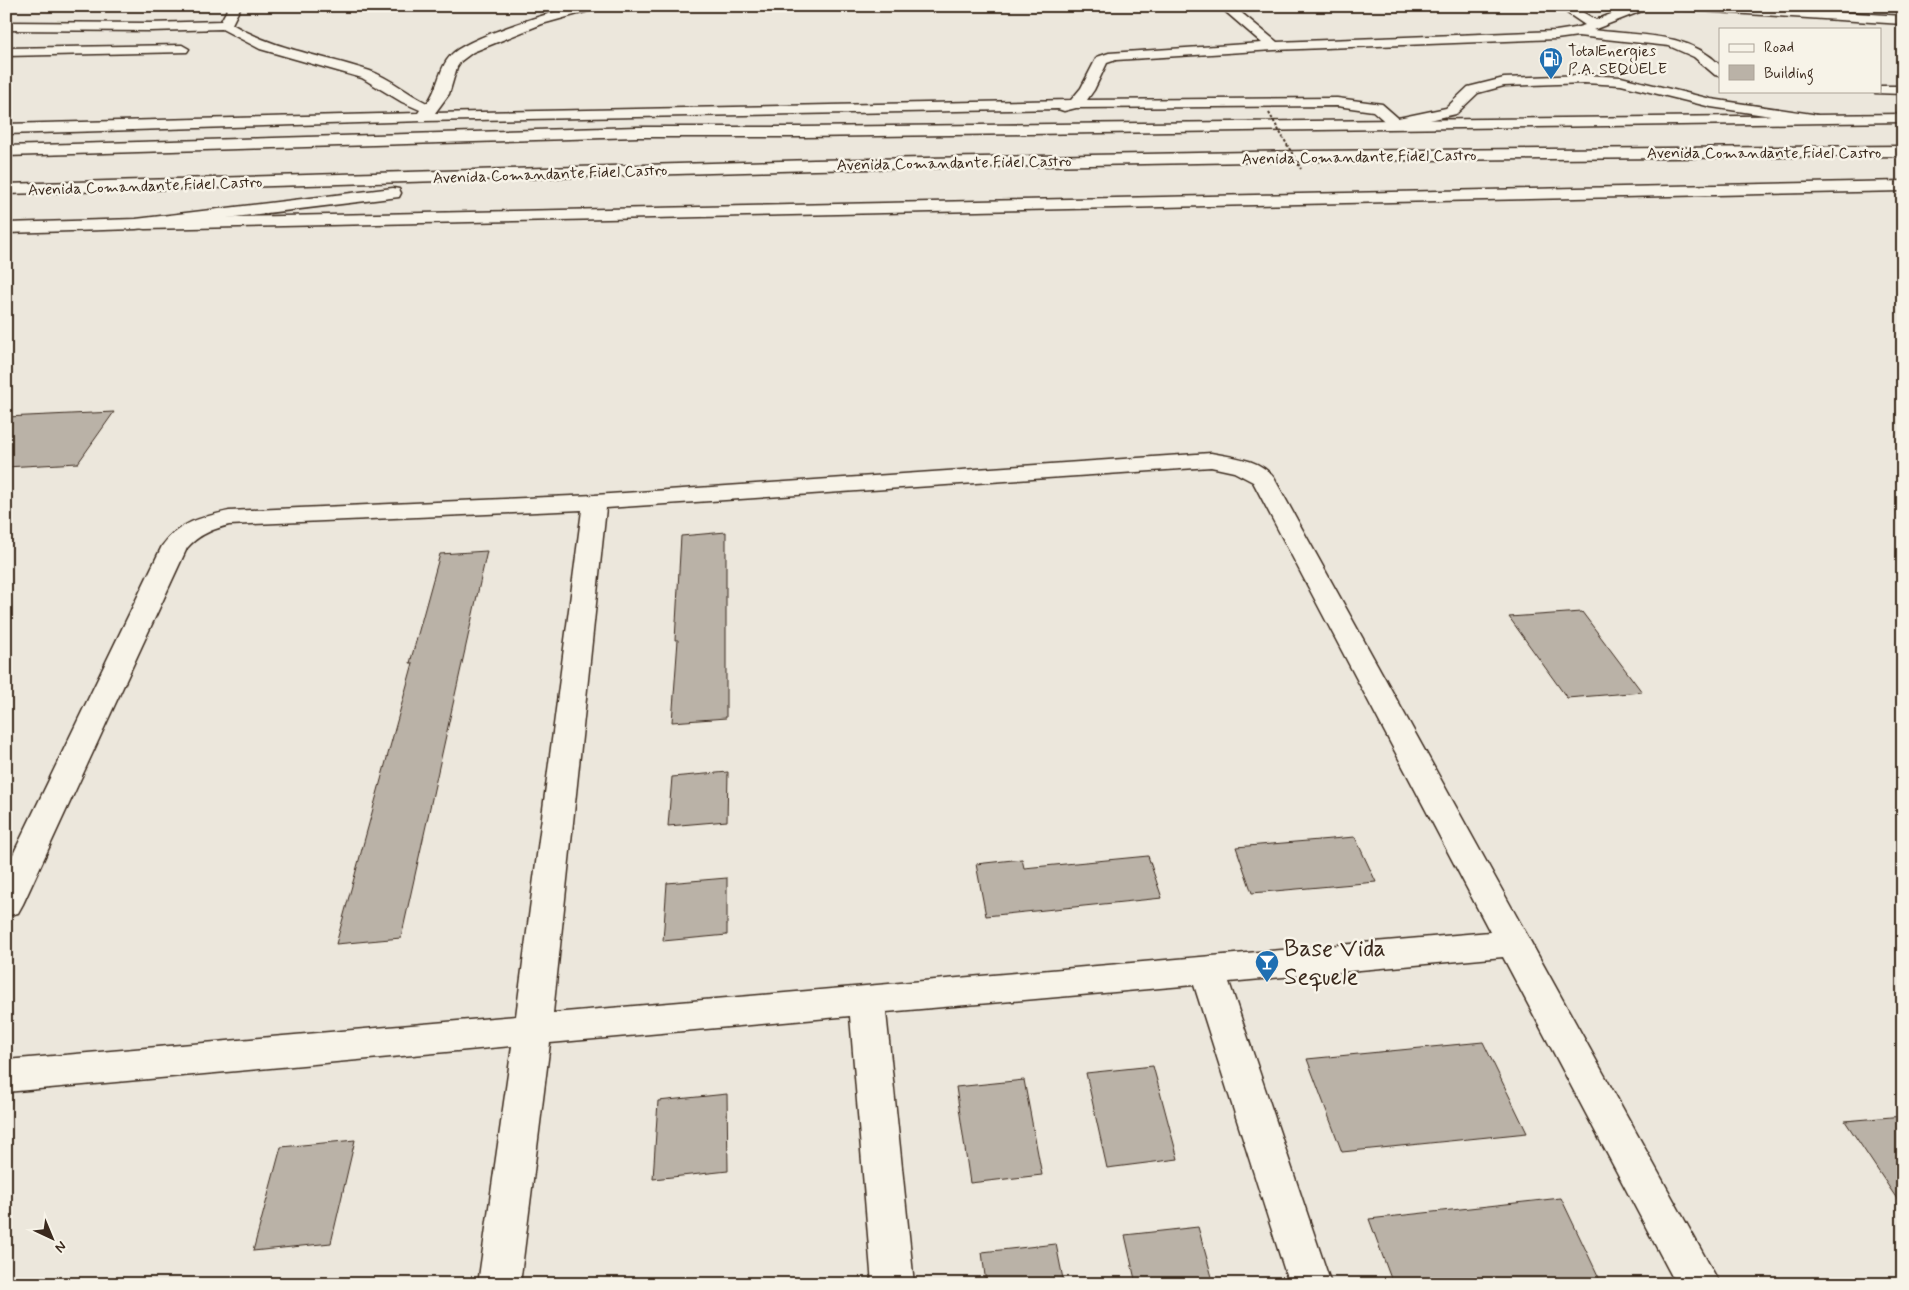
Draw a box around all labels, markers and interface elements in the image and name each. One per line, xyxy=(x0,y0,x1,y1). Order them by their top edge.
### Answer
legend xyxy=(1719,28,1882,92)
text: Road xyxy=(1764,38,1794,58)
place label: TotalEnergies P.A. SEQUELE xyxy=(1568,41,1667,80)
fuel station icon: TotalEnergies P.A. SEQUELE xyxy=(1538,46,1564,80)
text: Building xyxy=(1764,64,1814,85)
street label: Avenida Comandante Fidel Castro xyxy=(1647,143,1882,164)
street label: Avenida Comandante Fidel Castro xyxy=(1242,145,1477,170)
street label: Avenida Comandante Fidel Castro xyxy=(837,151,1072,176)
street label: Avenida Comandante Fidel Castro xyxy=(432,160,668,189)
street label: Avenida Comandante Fidel Castro xyxy=(27,172,263,201)
place label: Base Vida Sequele xyxy=(1284,934,1386,993)
bar icon: Base Vida Sequele xyxy=(1254,949,1280,983)
north arrow xyxy=(28,1212,78,1262)
text: N xyxy=(51,1237,70,1256)

